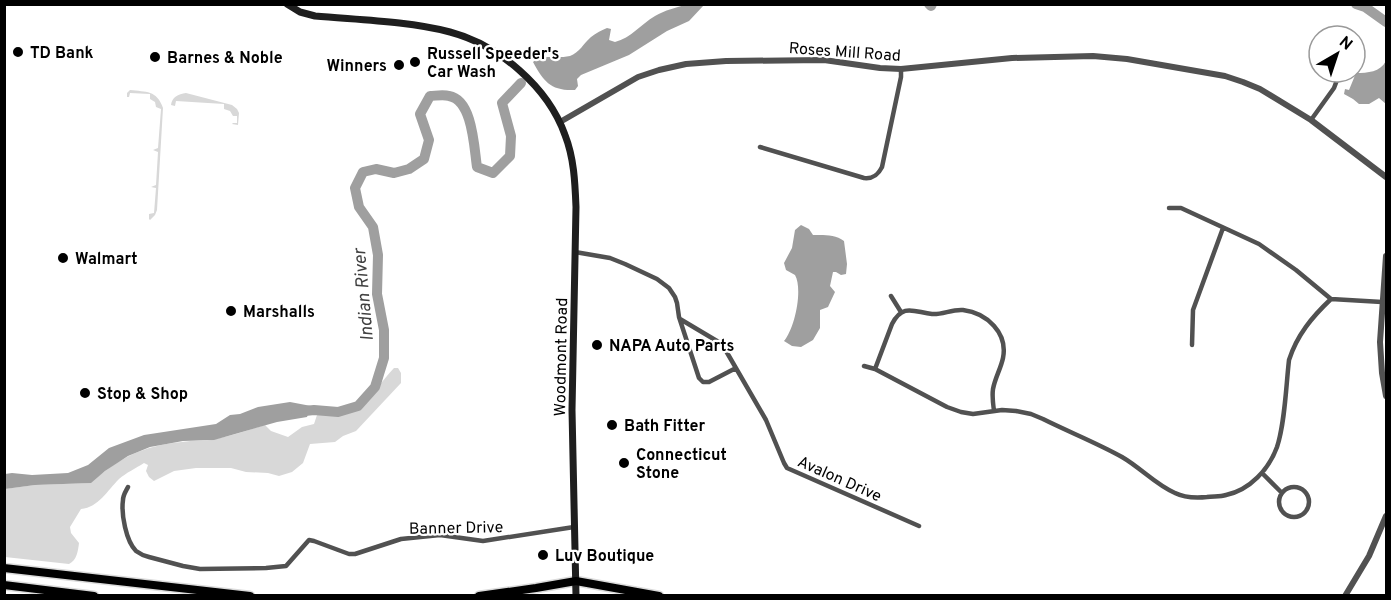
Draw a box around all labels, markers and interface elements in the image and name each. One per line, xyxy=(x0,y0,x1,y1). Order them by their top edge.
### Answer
north arrow xyxy=(1307,24,1367,84)
text: N xyxy=(1334,33,1356,55)
street label: Roses Mill Road xyxy=(788,39,902,67)
place label: TD Bank xyxy=(30,44,94,64)
marker: TD Bank xyxy=(11,45,25,59)
place label: Russell Speeder's Car Wash xyxy=(427,45,559,83)
place label: Barnes & Noble xyxy=(167,49,283,69)
marker: Barnes & Noble xyxy=(148,50,162,64)
marker: Russell Speeder's Car Wash xyxy=(408,55,422,69)
place label: Winners xyxy=(326,57,387,77)
marker: Winners xyxy=(392,58,406,72)
water label: Indian River xyxy=(349,245,380,342)
place label: Walmart xyxy=(75,250,138,270)
marker: Walmart xyxy=(56,251,70,265)
street label: Woodmont Road xyxy=(551,297,573,417)
place label: Marshalls xyxy=(243,303,315,323)
marker: Marshalls xyxy=(224,304,238,318)
place label: NAPA Auto Parts xyxy=(609,337,734,357)
marker: NAPA Auto Parts xyxy=(590,338,604,352)
place label: Stop & Shop xyxy=(97,385,188,405)
marker: Stop & Shop xyxy=(78,386,92,400)
place label: Bath Fitter xyxy=(624,417,706,437)
marker: Bath Fitter xyxy=(605,418,619,432)
place label: Connecticut Stone xyxy=(636,446,727,484)
street label: Avalon Drive xyxy=(794,452,884,507)
marker: Connecticut Stone xyxy=(617,456,631,470)
street label: Banner Drive xyxy=(409,518,503,540)
place label: Luv Boutique xyxy=(555,547,654,567)
marker: Luv Boutique xyxy=(536,548,550,562)

